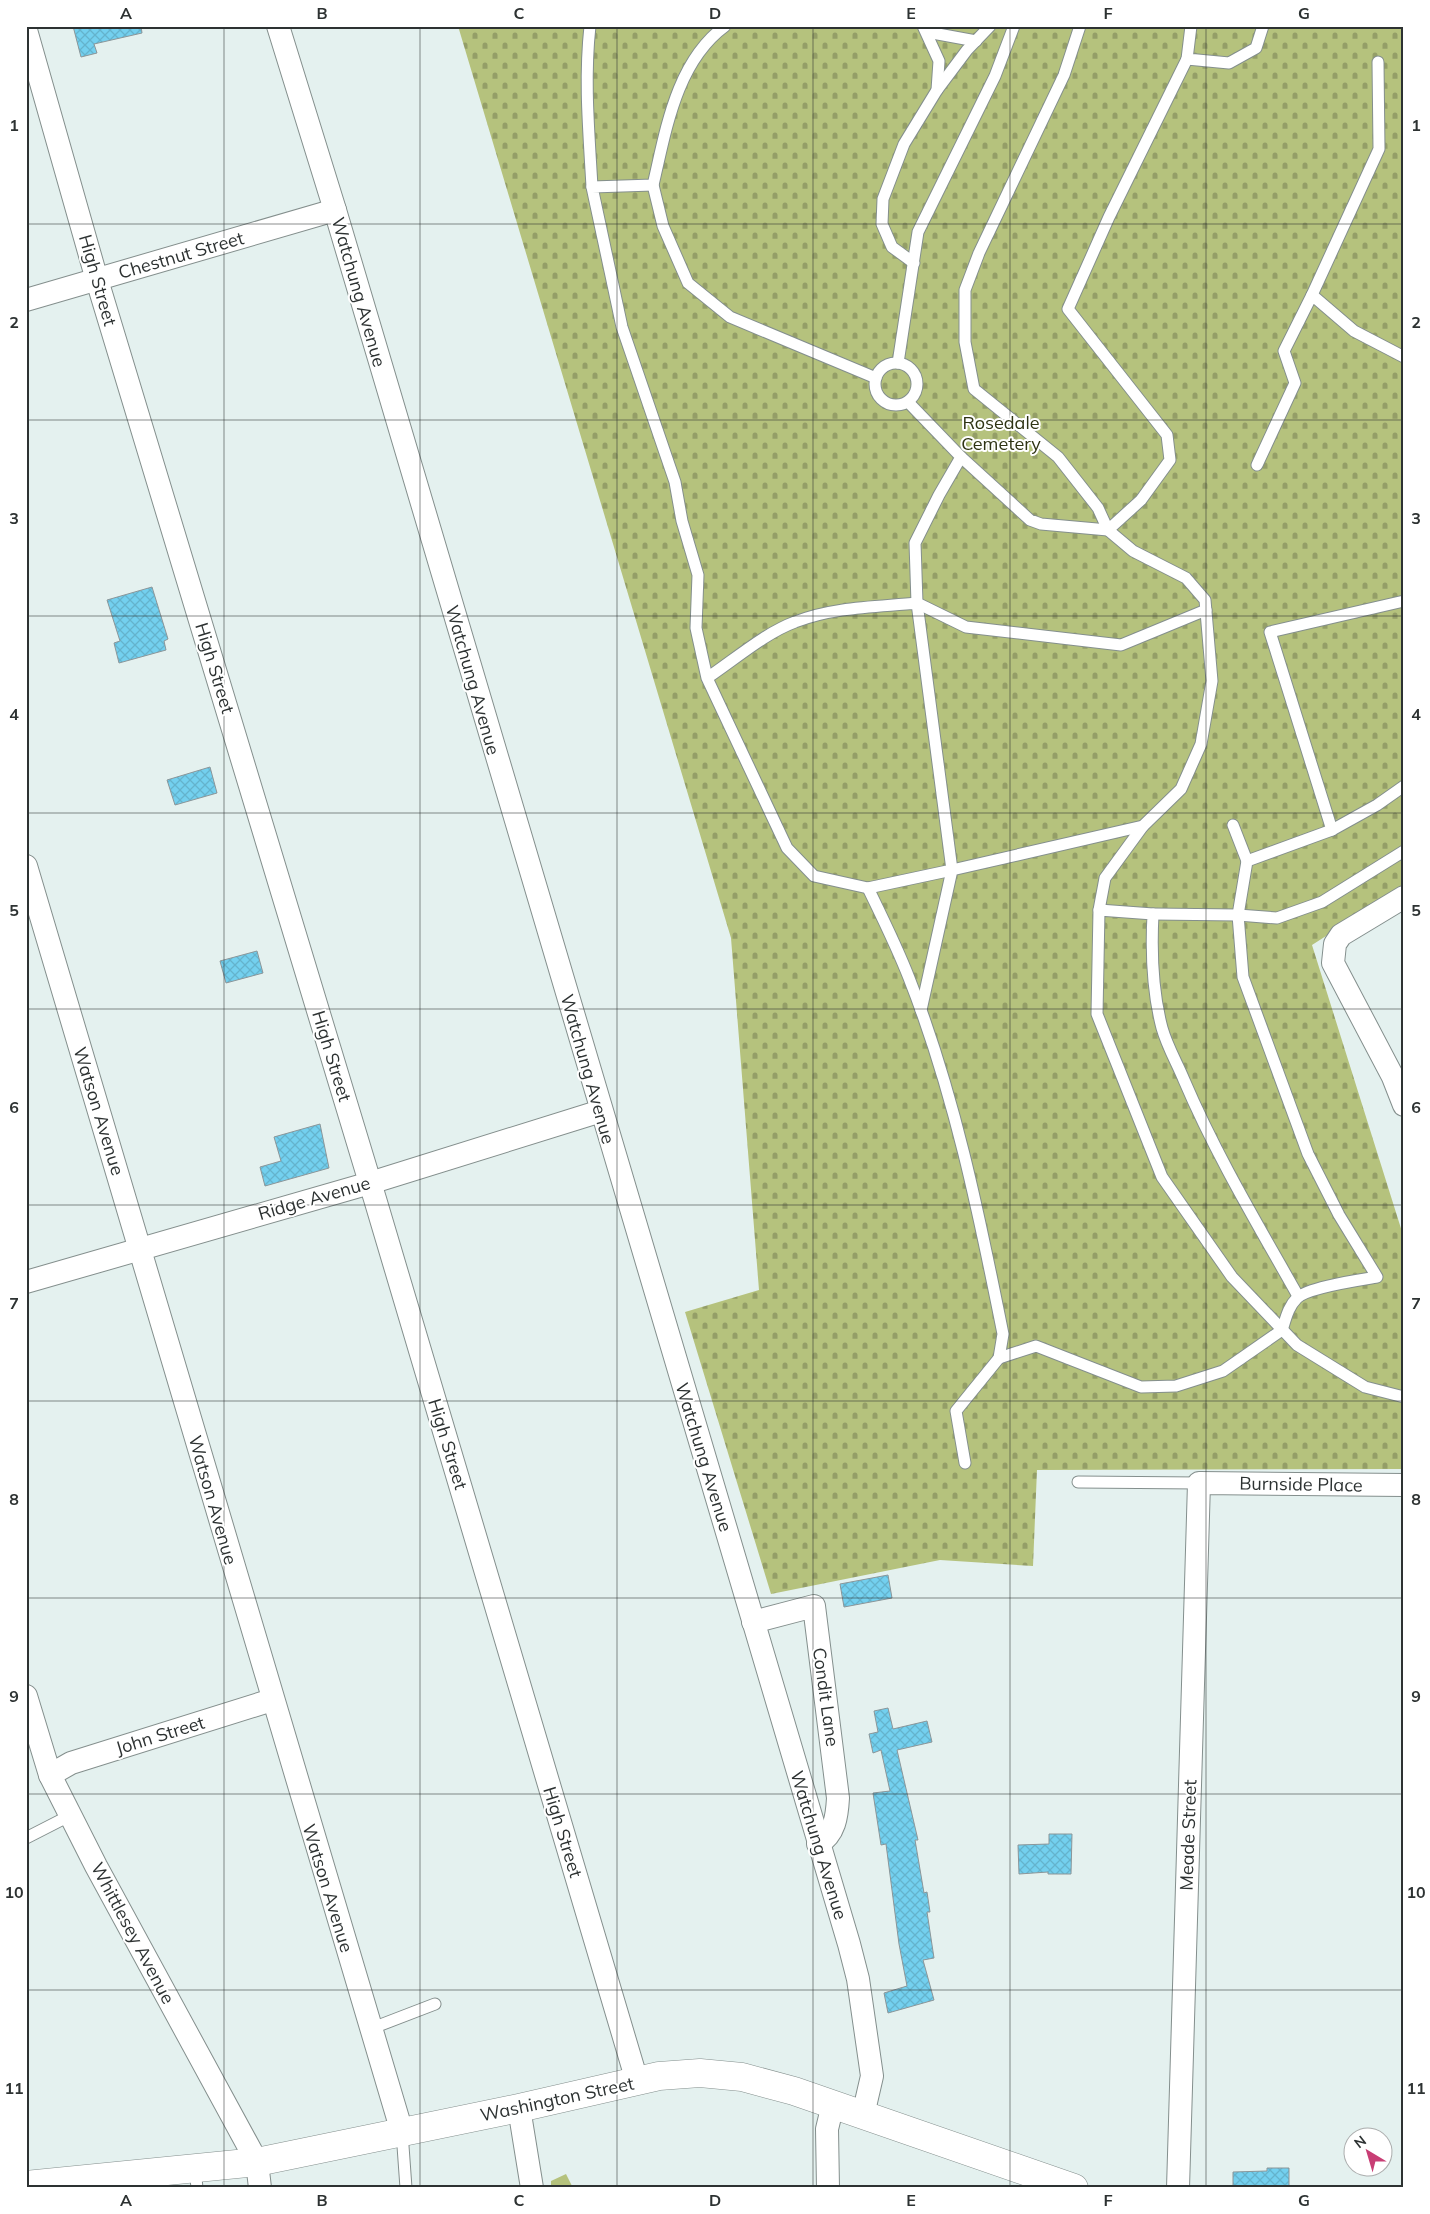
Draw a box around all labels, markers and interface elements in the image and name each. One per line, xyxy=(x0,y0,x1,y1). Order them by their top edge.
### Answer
text: A xyxy=(120,3,132,23)
text: B xyxy=(316,3,328,23)
text: C xyxy=(514,3,525,23)
text: D xyxy=(709,3,721,23)
text: E xyxy=(906,3,916,23)
text: F xyxy=(1103,3,1113,23)
text: G xyxy=(1298,3,1310,23)
text: 1 xyxy=(9,115,19,135)
text: 1 xyxy=(1411,115,1421,135)
street label: Watchung Avenue xyxy=(327,215,391,369)
street label: Chestnut Street xyxy=(116,226,246,284)
street label: High Street xyxy=(74,232,122,328)
text: 2 xyxy=(9,312,19,332)
text: 2 xyxy=(1411,312,1421,332)
park label: Rosedale Cemetery xyxy=(961,411,1041,455)
text: 3 xyxy=(9,508,19,528)
text: 3 xyxy=(1411,508,1421,528)
street label: Watchung Avenue xyxy=(441,603,505,757)
street label: High Street xyxy=(190,620,240,716)
text: 4 xyxy=(9,704,19,724)
text: 4 xyxy=(1411,704,1421,724)
text: 5 xyxy=(9,900,19,920)
text: 5 xyxy=(1411,900,1421,920)
street label: Watchung Avenue xyxy=(556,992,620,1146)
street label: High Street xyxy=(307,1008,357,1104)
street label: Watson Avenue xyxy=(69,1044,129,1178)
text: 6 xyxy=(9,1097,19,1117)
text: 6 xyxy=(1411,1097,1421,1117)
street label: Ridge Avenue xyxy=(255,1171,373,1225)
text: 7 xyxy=(9,1293,19,1313)
text: 7 xyxy=(1411,1293,1421,1313)
street label: Watchung Avenue xyxy=(670,1380,738,1534)
street label: High Street xyxy=(423,1396,473,1492)
street label: Watson Avenue xyxy=(184,1433,242,1567)
street label: Burnside Place xyxy=(1239,1471,1363,1497)
text: 8 xyxy=(9,1489,19,1509)
text: 8 xyxy=(1411,1489,1421,1509)
street label: Condit Lane xyxy=(808,1646,844,1748)
text: 9 xyxy=(9,1686,19,1706)
text: 9 xyxy=(1411,1686,1421,1706)
street label: John Street xyxy=(113,1711,207,1759)
street label: Watchung Avenue xyxy=(785,1768,853,1922)
street label: Meade Street xyxy=(1175,1779,1201,1891)
street label: High Street xyxy=(538,1784,588,1880)
street label: Watson Avenue xyxy=(298,1821,358,1955)
street label: Whittlesey Avenue xyxy=(86,1858,180,2008)
text: 10 xyxy=(4,1882,24,1902)
text: 10 xyxy=(1406,1882,1426,1902)
street label: Washington Street xyxy=(478,2071,636,2127)
text: 11 xyxy=(4,2078,24,2098)
text: 11 xyxy=(1406,2078,1426,2098)
north arrow xyxy=(1342,2126,1392,2176)
text: N xyxy=(1350,2131,1370,2152)
text: A xyxy=(120,2190,132,2210)
text: B xyxy=(316,2190,328,2210)
text: C xyxy=(514,2190,525,2210)
text: D xyxy=(709,2190,721,2210)
text: E xyxy=(906,2190,916,2210)
text: F xyxy=(1103,2190,1113,2210)
text: G xyxy=(1298,2190,1310,2210)

